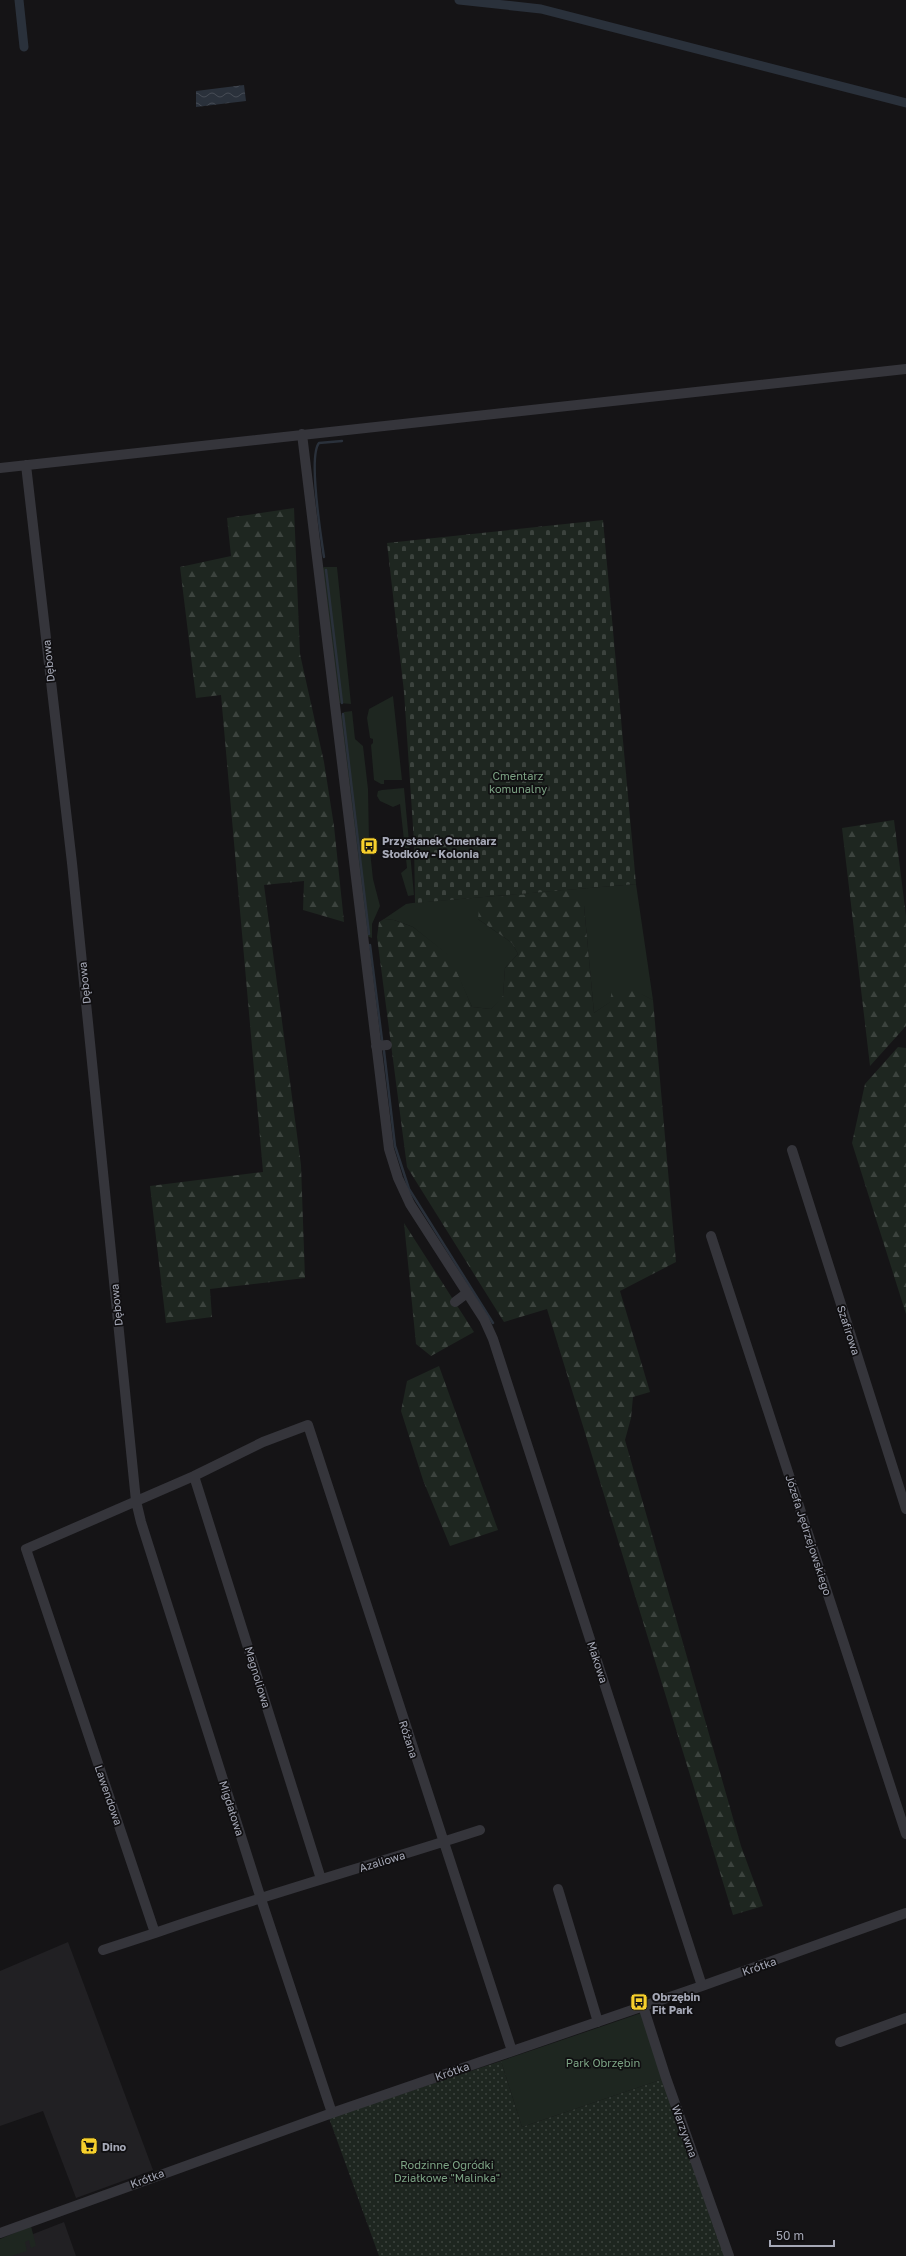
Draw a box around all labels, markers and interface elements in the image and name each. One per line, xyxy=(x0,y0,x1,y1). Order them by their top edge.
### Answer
street label: Dębowa xyxy=(39,639,57,683)
park label: Cmentarz komunalny xyxy=(489,769,547,795)
place label: Przystanek Cmentarz Słodków - Kolonia xyxy=(382,834,497,860)
bus stop icon: Przystanek Cmentarz Słodków - Kolonia xyxy=(359,836,379,856)
street label: Dębowa xyxy=(75,961,93,1005)
street label: Dębowa xyxy=(107,1283,125,1327)
street label: Szafirowa xyxy=(835,1304,863,1356)
street label: Józefa Jędrzejowskiego xyxy=(783,1473,835,1597)
street label: Makowa xyxy=(585,1640,611,1684)
street label: Magnoliowa xyxy=(242,1645,274,1709)
street label: Różana xyxy=(397,1719,421,1759)
street label: Lawendowa xyxy=(93,1763,125,1827)
street label: Migdałowa xyxy=(217,1779,247,1837)
street label: Azaliowa xyxy=(358,1848,406,1874)
street label: Krótka xyxy=(740,1954,778,1978)
place label: Obrzębin Fit Park xyxy=(652,1990,700,2016)
bus stop icon: Obrzębin Fit Park xyxy=(629,1992,649,2012)
park label: Park Obrzębin xyxy=(566,2056,640,2069)
street label: Krótka xyxy=(433,2059,471,2083)
street label: Warzywna xyxy=(670,2103,700,2159)
supermarket icon: Dino xyxy=(79,2136,99,2156)
place label: Dino xyxy=(102,2140,127,2153)
park label: Rodzinne Ogródki Działkowe "Malinka" xyxy=(394,2158,500,2184)
street label: Krótka xyxy=(128,2166,166,2190)
scale bar xyxy=(770,2222,834,2248)
text: 50 m xyxy=(776,2228,804,2243)

